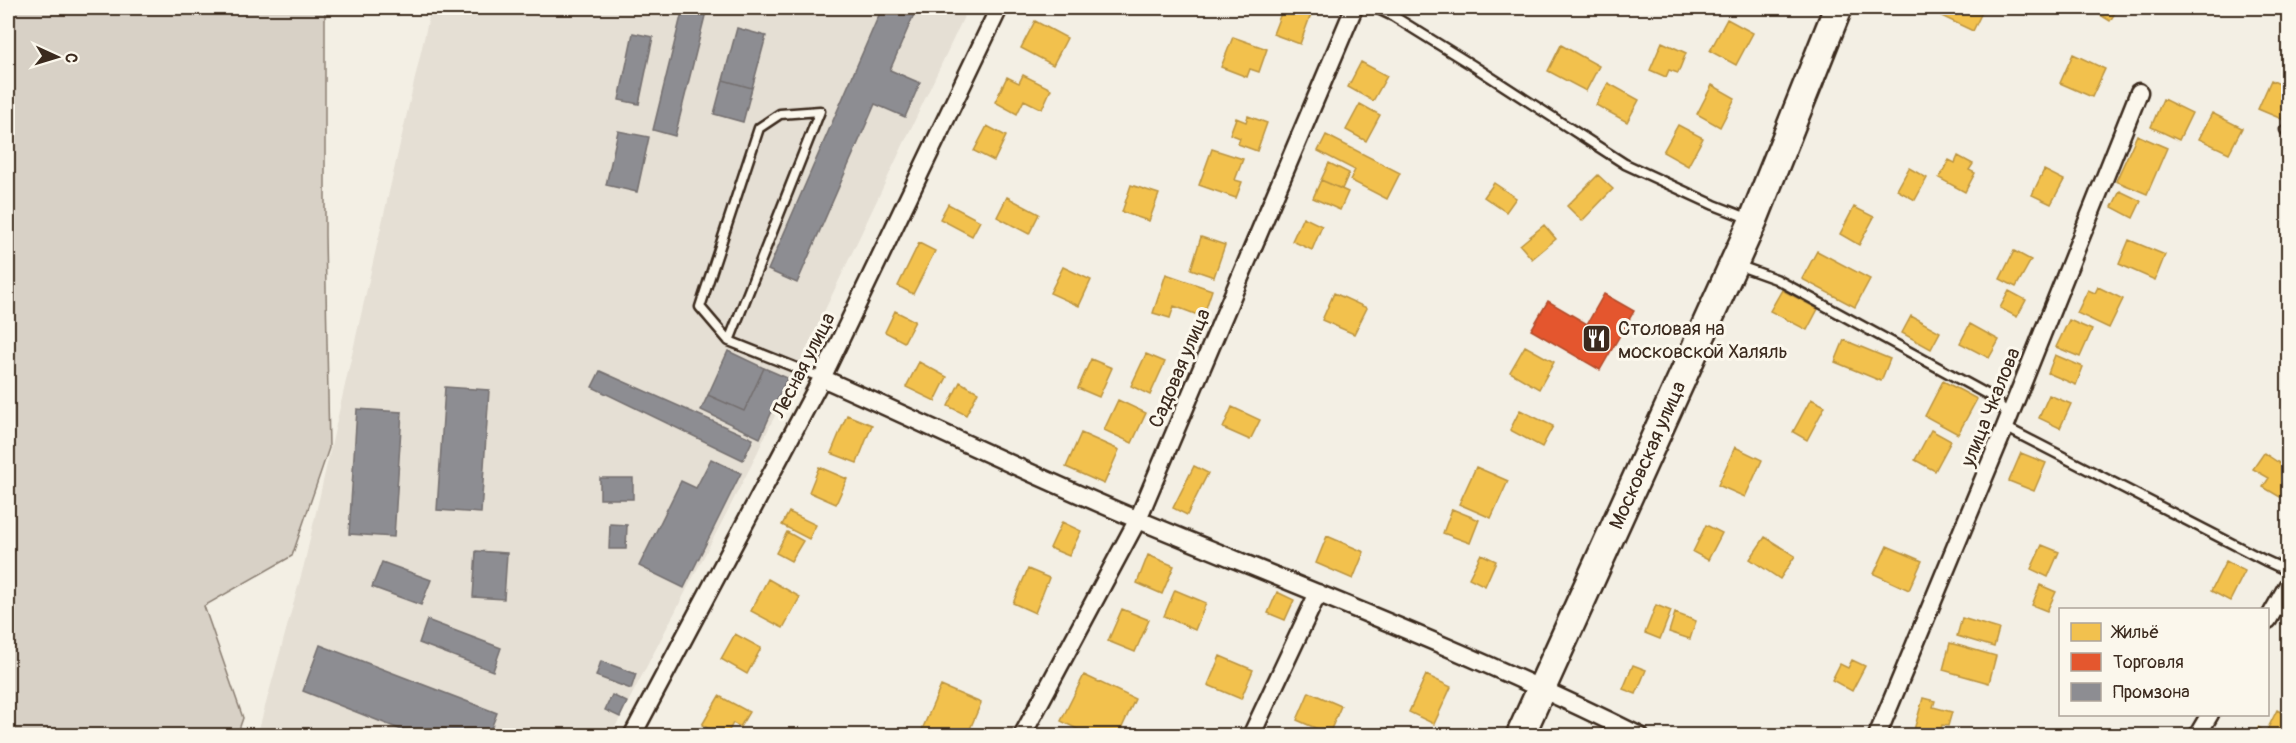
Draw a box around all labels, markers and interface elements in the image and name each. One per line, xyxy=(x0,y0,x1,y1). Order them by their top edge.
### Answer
north arrow xyxy=(27,27,87,87)
text: С xyxy=(61,52,81,64)
street label: Садовая улица xyxy=(1143,305,1216,432)
street label: Лесная улица xyxy=(766,308,841,423)
place label: Столовая на московской Халяль xyxy=(1618,316,1788,364)
restaurant icon: Столовая на московской Халяль xyxy=(1581,323,1613,355)
street label: улица Чкалова xyxy=(1955,344,2026,471)
street label: Московская улица xyxy=(1604,377,1691,533)
legend xyxy=(2059,608,2269,716)
text: Жильё xyxy=(2110,621,2159,644)
text: Торговля xyxy=(2113,651,2184,674)
text: Промзона xyxy=(2113,681,2190,704)

